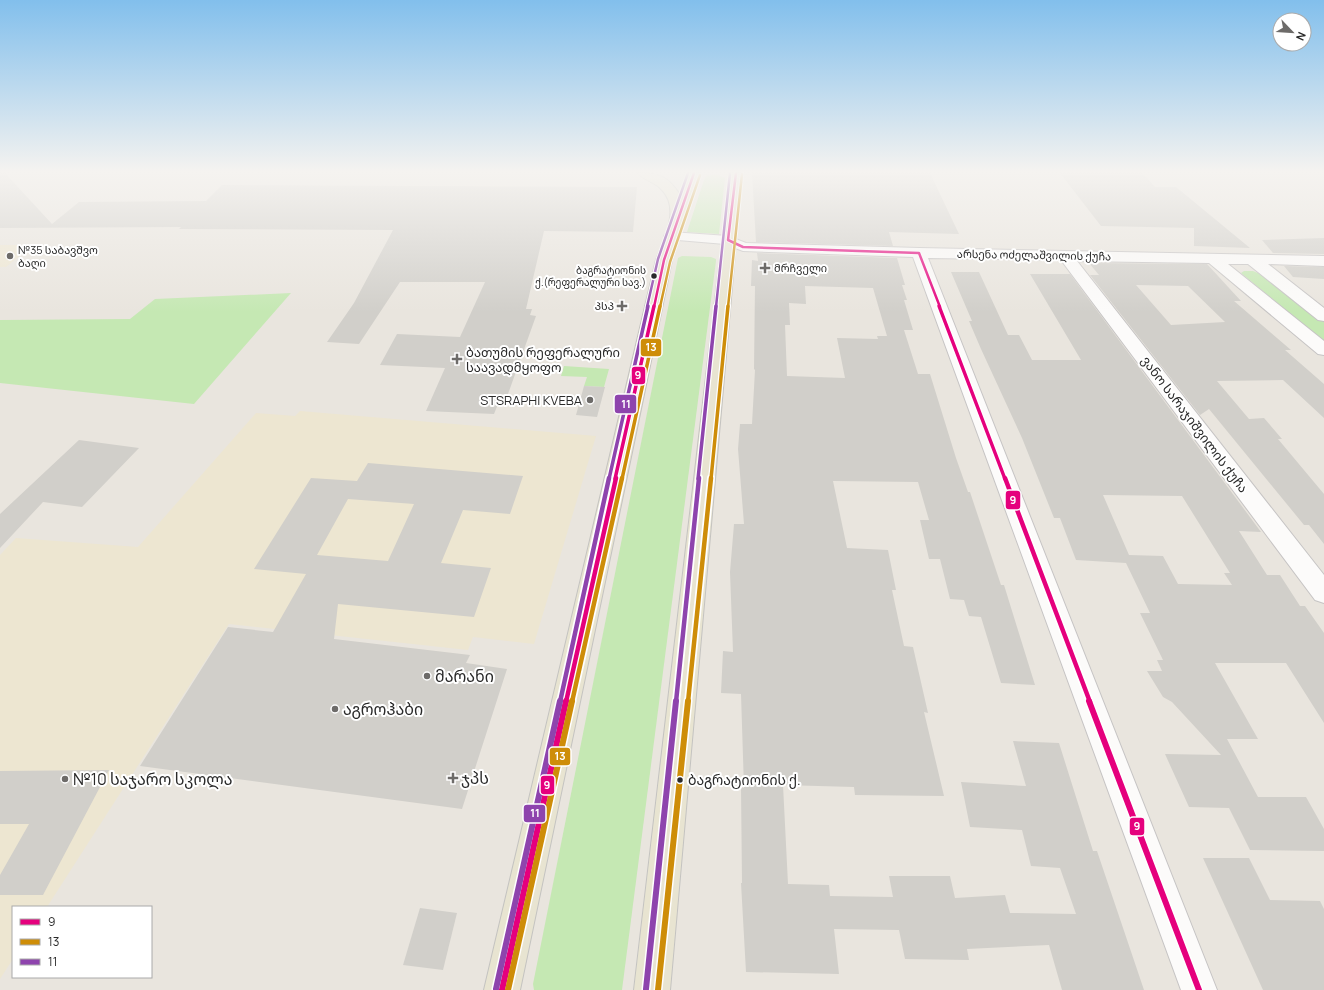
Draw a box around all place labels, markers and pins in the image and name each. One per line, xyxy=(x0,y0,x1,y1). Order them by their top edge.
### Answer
place label: №35 საბავშვო ბაღი xyxy=(18,242,98,270)
marker: №35 საბავშვო ბაღი xyxy=(5,251,15,261)
place label: მრჩველი xyxy=(774,260,827,275)
marker: მრჩველი xyxy=(759,262,771,274)
place label: ბაგრატიონის ქ.(რეფერალური სავ.) xyxy=(535,263,646,289)
marker: ბაგრატიონის ქ.(რეფერალური სავ.) xyxy=(649,271,659,281)
place label: პსპ xyxy=(595,298,614,313)
marker: პსპ xyxy=(617,301,627,311)
place label: ბათუმის რეფერალური საავადმყოფო xyxy=(466,343,620,376)
marker: ბათუმის რეფერალური საავადმყოფო xyxy=(451,353,463,365)
place label: STSRAPHI KVEBA xyxy=(480,391,582,409)
marker: STSRAPHI KVEBA xyxy=(585,395,595,405)
place label: მარანი xyxy=(435,665,494,687)
marker: მარანი xyxy=(422,671,432,681)
place label: აგროჰაბი xyxy=(343,698,423,720)
marker: აგროჰაბი xyxy=(330,704,340,714)
place label: ჯპს xyxy=(461,767,489,789)
place label: №10 საჯარო სკოლა xyxy=(73,768,232,790)
place label: ბაგრატიონის ქ. xyxy=(688,770,800,789)
marker: ჯპს xyxy=(448,773,458,783)
marker: №10 საჯარო სკოლა xyxy=(60,774,70,784)
marker: ბაგრატიონის ქ. xyxy=(675,775,685,785)

